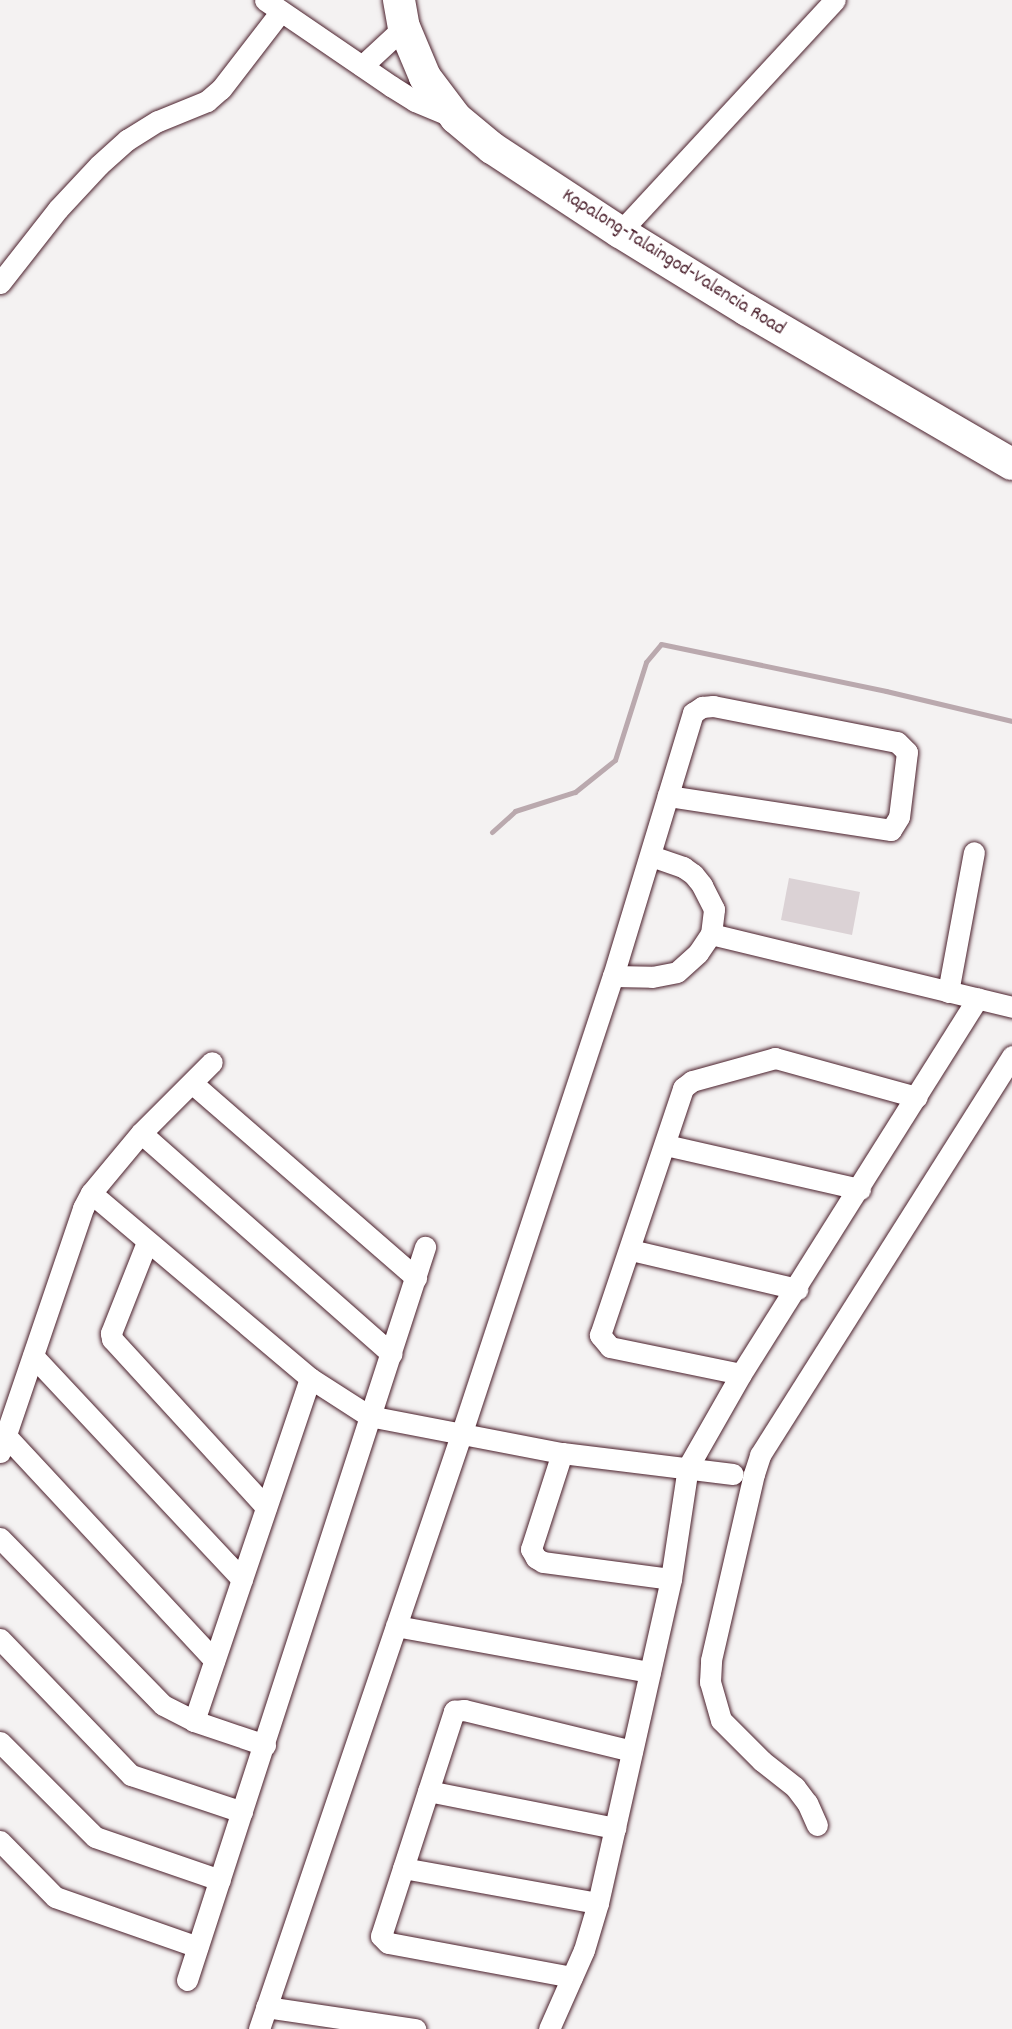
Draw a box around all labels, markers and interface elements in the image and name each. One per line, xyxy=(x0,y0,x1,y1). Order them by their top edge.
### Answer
street label: Kapalong-Talaingod-Valencia Road xyxy=(557,184,789,342)

